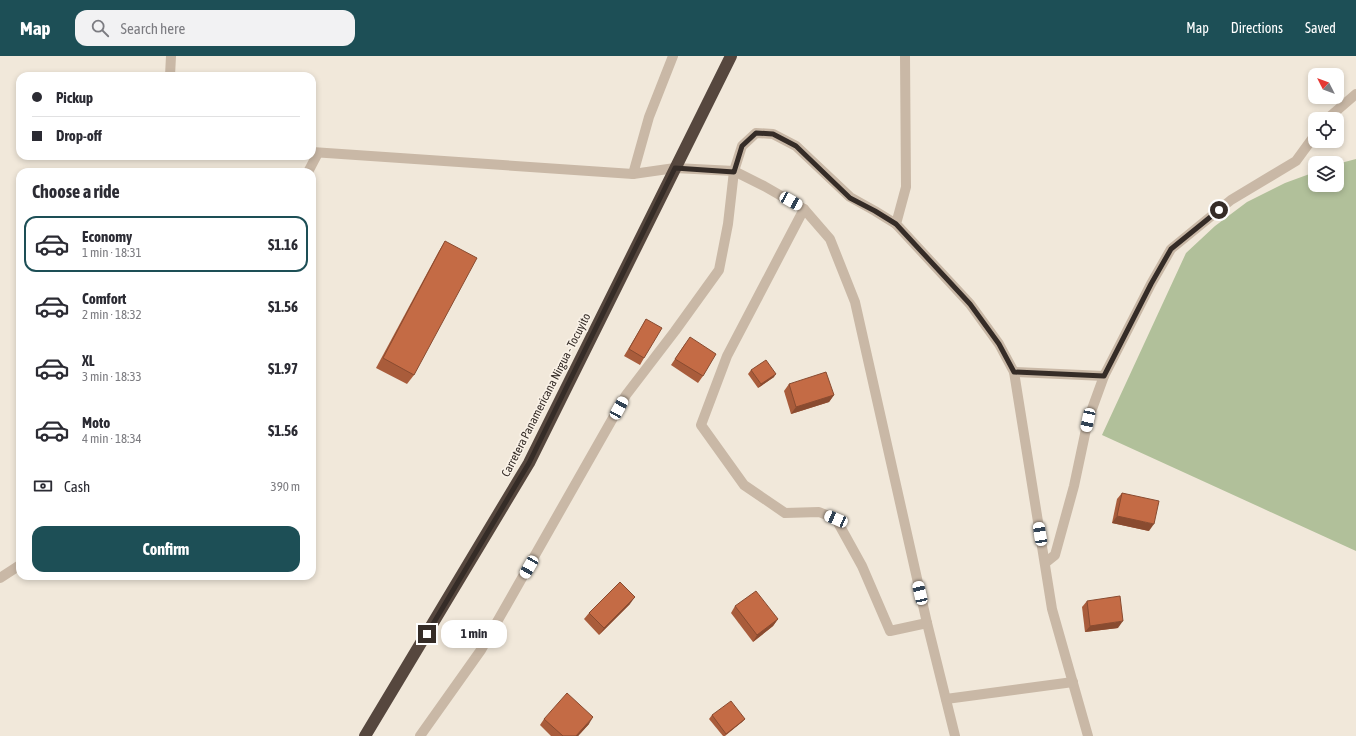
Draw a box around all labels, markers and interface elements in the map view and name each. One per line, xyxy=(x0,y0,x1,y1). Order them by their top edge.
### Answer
search box xyxy=(75,10,355,46)
text: Map xyxy=(20,17,51,39)
icon: search xyxy=(89,17,111,39)
text: Search here xyxy=(121,20,185,37)
text: Map xyxy=(1186,20,1209,36)
text: Directions xyxy=(1231,20,1283,36)
text: Saved xyxy=(1305,20,1336,36)
north arrow xyxy=(1308,68,1344,104)
map controls xyxy=(1308,68,1344,192)
text: Pickup xyxy=(56,89,93,106)
button: locate xyxy=(1308,112,1344,148)
text: Drop-off xyxy=(56,127,102,144)
button: layers xyxy=(1308,156,1344,192)
text: Choose a ride xyxy=(32,181,120,202)
car xyxy=(778,190,804,212)
route start xyxy=(1210,201,1228,219)
icon: car xyxy=(34,226,70,262)
text: Economy xyxy=(82,228,132,245)
text: $1.16 xyxy=(268,236,298,253)
text: 1 min · 18:31 xyxy=(82,245,142,260)
icon: car xyxy=(34,288,70,324)
text: Comfort xyxy=(82,290,126,307)
text: $1.56 xyxy=(268,298,298,315)
text: 2 min · 18:32 xyxy=(82,307,142,322)
street label: Carretera Panamericana Nirgua - Tocuyito xyxy=(498,310,594,479)
icon: car xyxy=(34,350,70,386)
text: XL xyxy=(82,352,95,369)
text: $1.97 xyxy=(268,360,298,377)
text: 3 min · 18:33 xyxy=(82,369,142,384)
car xyxy=(608,395,630,421)
car xyxy=(1080,407,1096,433)
icon: car xyxy=(34,412,70,448)
text: Moto xyxy=(82,414,110,431)
text: $1.56 xyxy=(268,422,298,439)
text: 4 min · 18:34 xyxy=(82,431,142,446)
icon: cash xyxy=(32,475,54,497)
text: Cash xyxy=(64,478,90,495)
text: 390 m xyxy=(271,479,300,494)
car xyxy=(823,509,849,529)
car xyxy=(1032,521,1048,547)
button: Confirm xyxy=(32,526,300,572)
car xyxy=(518,554,540,580)
car xyxy=(911,580,929,606)
callout: 1 min xyxy=(441,620,507,648)
route end xyxy=(418,625,436,643)
text: 1 min xyxy=(461,626,487,641)

